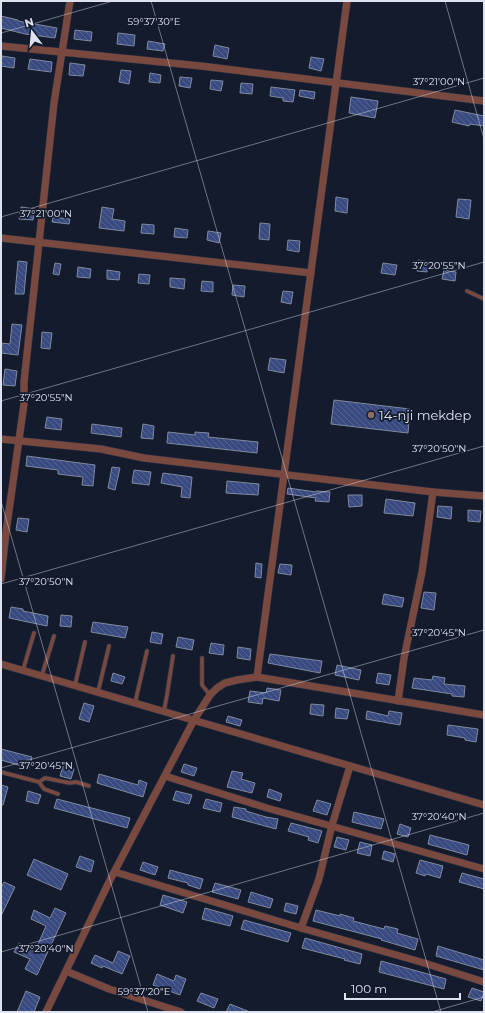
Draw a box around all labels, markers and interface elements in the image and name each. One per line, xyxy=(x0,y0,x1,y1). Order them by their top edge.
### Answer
north arrow xyxy=(12,12,52,52)
text: N xyxy=(23,14,35,30)
text: 59°37'30"E xyxy=(128,15,181,28)
text: 37°21'00"N xyxy=(413,75,465,88)
text: 37°21'00"N xyxy=(20,207,72,220)
text: 37°20'55"N xyxy=(412,259,466,272)
text: 37°20'55"N xyxy=(19,391,73,404)
place label: 14-nji mekdep xyxy=(379,407,471,423)
marker: 14-nji mekdep xyxy=(366,410,376,420)
text: 37°20'50"N xyxy=(412,442,466,455)
text: 37°20'50"N xyxy=(19,575,73,588)
text: 37°20'45"N xyxy=(412,626,466,639)
text: 37°20'45"N xyxy=(19,759,73,772)
text: 37°20'40"N xyxy=(411,810,467,823)
text: 37°20'40"N xyxy=(18,942,74,955)
scale bar xyxy=(345,975,460,1001)
text: 100 m xyxy=(351,981,387,996)
text: 59°37'20"E xyxy=(118,985,171,998)

